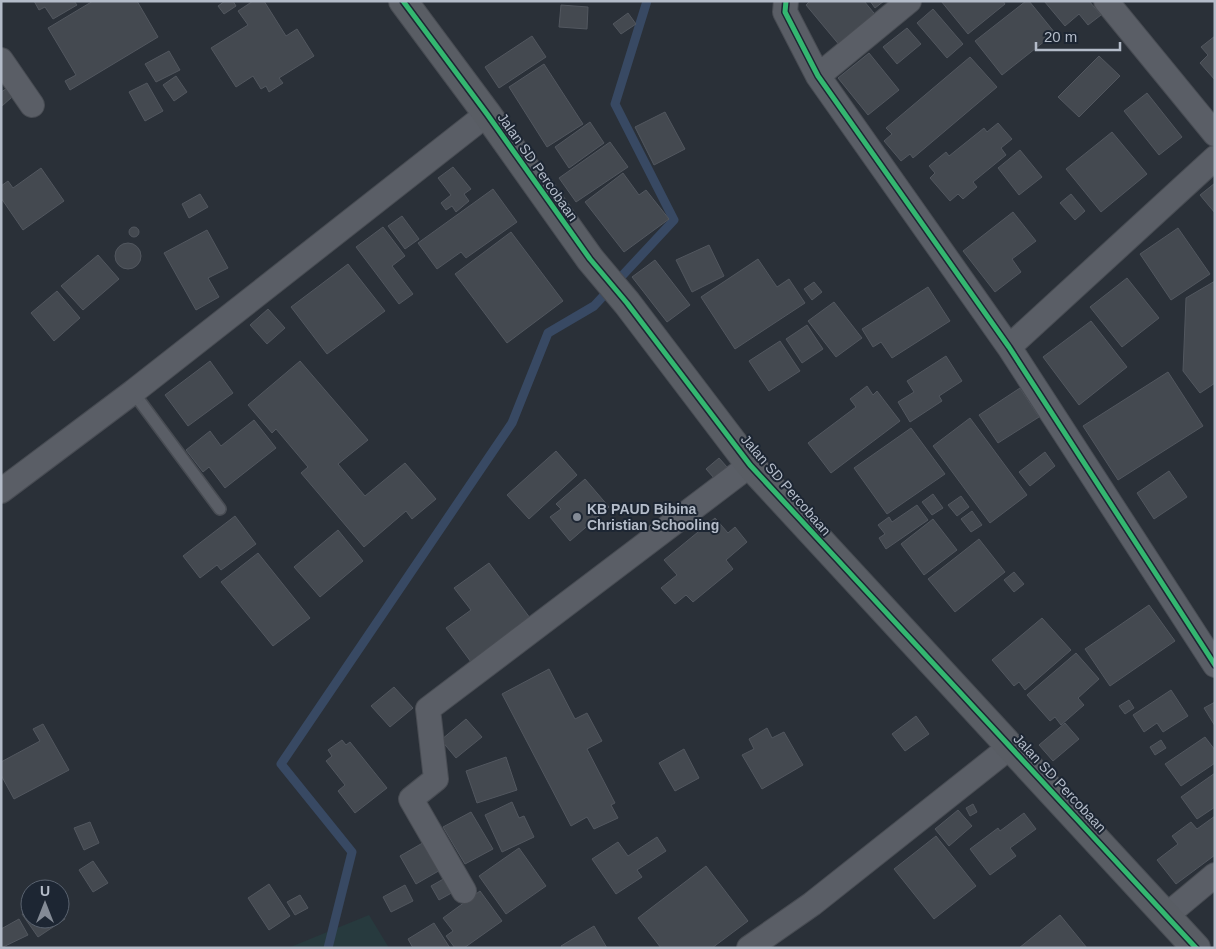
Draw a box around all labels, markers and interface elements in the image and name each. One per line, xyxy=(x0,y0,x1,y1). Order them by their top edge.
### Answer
scale bar xyxy=(1036,20,1120,52)
text: 20 m xyxy=(1044,28,1077,45)
street label: Jalan SD Percobaan xyxy=(495,110,581,224)
street label: Jalan SD Percobaan xyxy=(738,431,834,539)
place label: KB PAUD Bibina Christian Schooling xyxy=(587,501,719,533)
marker: KB PAUD Bibina Christian Schooling xyxy=(571,511,583,523)
street label: Jalan SD Percobaan xyxy=(1010,731,1110,835)
north arrow xyxy=(20,879,70,929)
text: U xyxy=(40,883,50,899)

